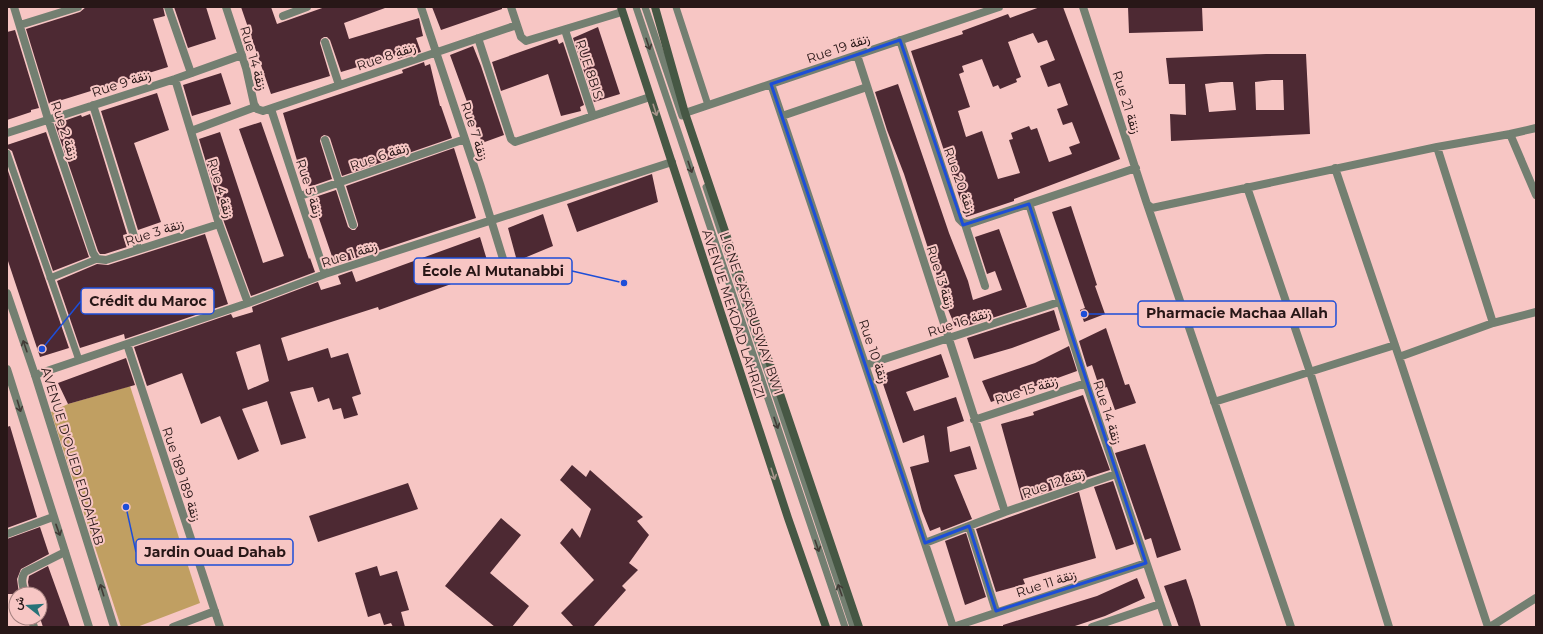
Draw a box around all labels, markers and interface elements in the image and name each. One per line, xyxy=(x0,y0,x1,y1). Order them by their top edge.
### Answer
street label: Rue 14 زنقة xyxy=(236,24,271,92)
street label: Rue 19 زنقة xyxy=(804,30,872,67)
street label: RUE 8BIS xyxy=(573,37,607,101)
street label: Rue 8 زنقة xyxy=(354,38,418,75)
one-way arrow xyxy=(645,38,653,50)
street label: Rue 9 زنقة xyxy=(89,66,153,101)
street label: Rue 21 زنقة xyxy=(1108,68,1145,136)
street label: Rue 2 زنقة xyxy=(47,99,82,162)
street label: Rue 7 زنقة xyxy=(457,100,492,163)
one-way arrow xyxy=(652,104,659,117)
street label: Rue 6 زنقة xyxy=(347,138,411,174)
street label: Rue 20 زنقة xyxy=(940,145,979,216)
street label: Rue 4 زنقة xyxy=(203,156,238,220)
street label: Rue 5 زنقة xyxy=(292,157,327,220)
one-way arrow xyxy=(687,160,694,173)
street label: Rue 3 زنقة xyxy=(123,215,186,250)
street label: AVENUE MEKDAD LAHRIZI xyxy=(699,227,769,401)
street label: LIGNE CASABUSWAY BW1 xyxy=(717,229,787,397)
street label: Rue 1 زنقة xyxy=(319,237,379,272)
street label: Rue 13 زنقة xyxy=(922,243,959,311)
callout: École Al Mutanabbi xyxy=(414,258,572,284)
text: École Al Mutanabbi xyxy=(422,262,564,280)
callout: Crédit du Maroc xyxy=(81,288,214,314)
text: Crédit du Maroc xyxy=(89,292,207,310)
callout: Pharmacie Machaa Allah xyxy=(1138,301,1336,327)
street label: Rue 16 زنقة xyxy=(925,304,993,341)
text: Pharmacie Machaa Allah xyxy=(1146,304,1328,322)
street label: Rue 10 زنقة xyxy=(855,317,892,385)
one-way arrow xyxy=(21,339,28,352)
street label: AVENUE D'OUED EDDAHAB xyxy=(38,365,108,547)
street label: Rue 15 زنقة xyxy=(992,372,1060,409)
street label: Rue 14 زنقة xyxy=(1089,378,1126,446)
one-way arrow xyxy=(15,400,23,412)
one-way arrow xyxy=(773,416,780,429)
street label: Rue 189 زنقة 189 xyxy=(158,425,205,524)
street label: Rue 12 زنقة xyxy=(1019,465,1087,502)
one-way arrow xyxy=(770,467,778,479)
one-way arrow xyxy=(54,524,62,536)
callout: Jardin Ouad Dahab xyxy=(136,539,293,565)
one-way arrow xyxy=(814,540,822,552)
text: Jardin Ouad Dahab xyxy=(143,543,286,561)
street label: Rue 11 زنقة xyxy=(1014,566,1079,601)
one-way arrow xyxy=(98,583,105,596)
one-way arrow xyxy=(836,584,843,597)
north arrow xyxy=(8,586,48,626)
text: ش xyxy=(10,595,27,611)

